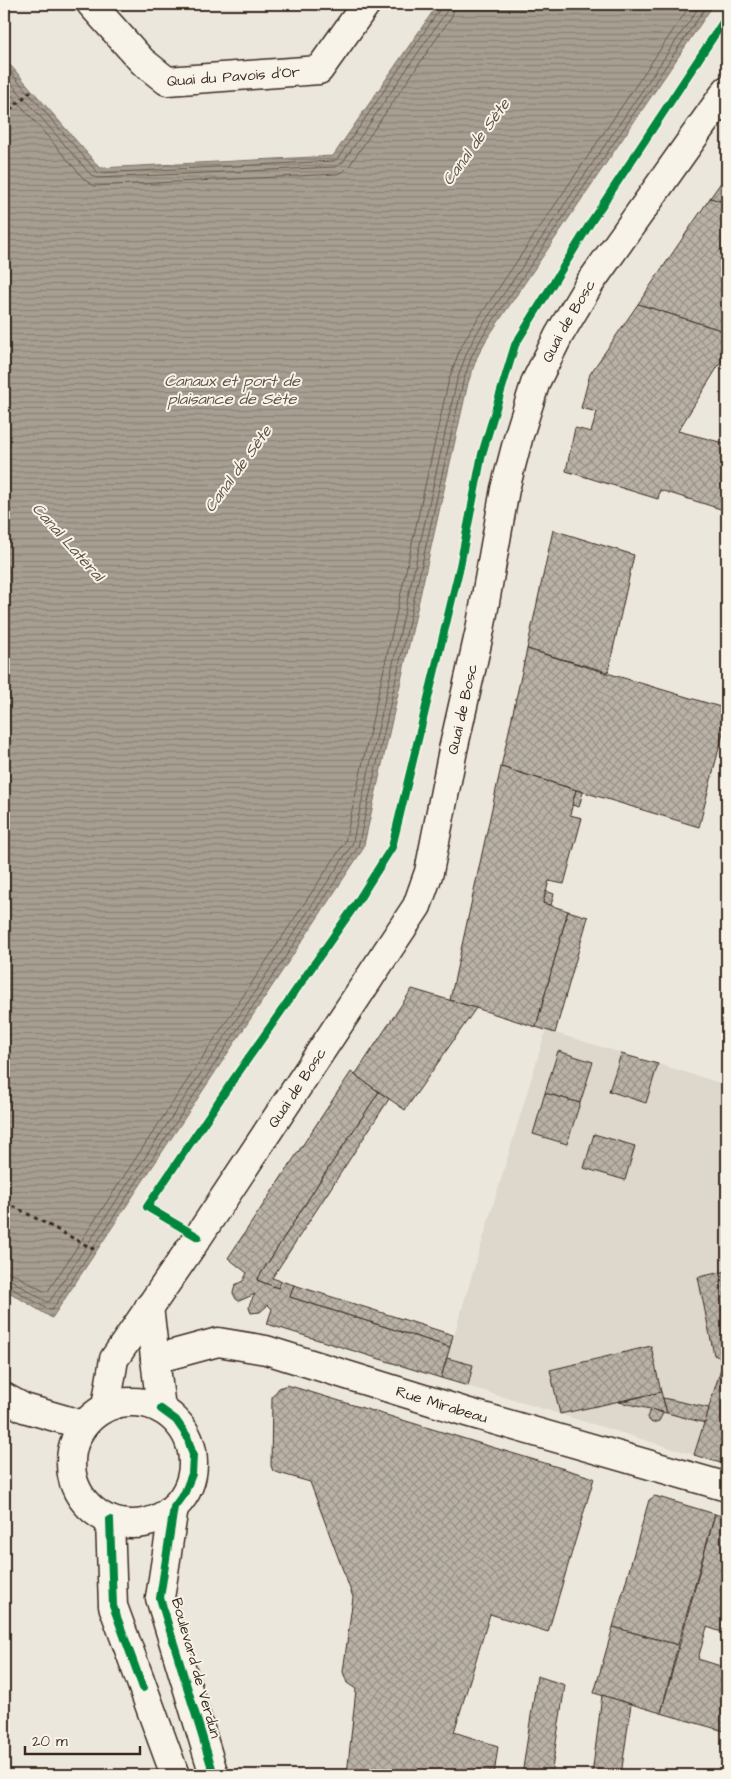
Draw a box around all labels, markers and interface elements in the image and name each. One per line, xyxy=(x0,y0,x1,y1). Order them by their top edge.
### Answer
street label: Quai du Pavois d'Or xyxy=(166,61,301,91)
water label: Canal de Sète xyxy=(437,93,516,190)
street label: Quai de Bosc xyxy=(537,275,601,366)
water label: Canaux et port de plaisance de Sète xyxy=(164,370,301,410)
water label: Canal de Sète xyxy=(199,420,278,517)
water label: Canal Latéral xyxy=(27,498,111,588)
street label: Quai de Bosc xyxy=(442,661,483,756)
street label: Quai de Bosc xyxy=(263,1043,331,1132)
street label: Rue Mirabeau xyxy=(393,1380,491,1428)
street label: Boulevard de Verdun xyxy=(166,1595,226,1741)
scale bar xyxy=(25,1724,140,1756)
text: 20 m xyxy=(32,1731,68,1752)

